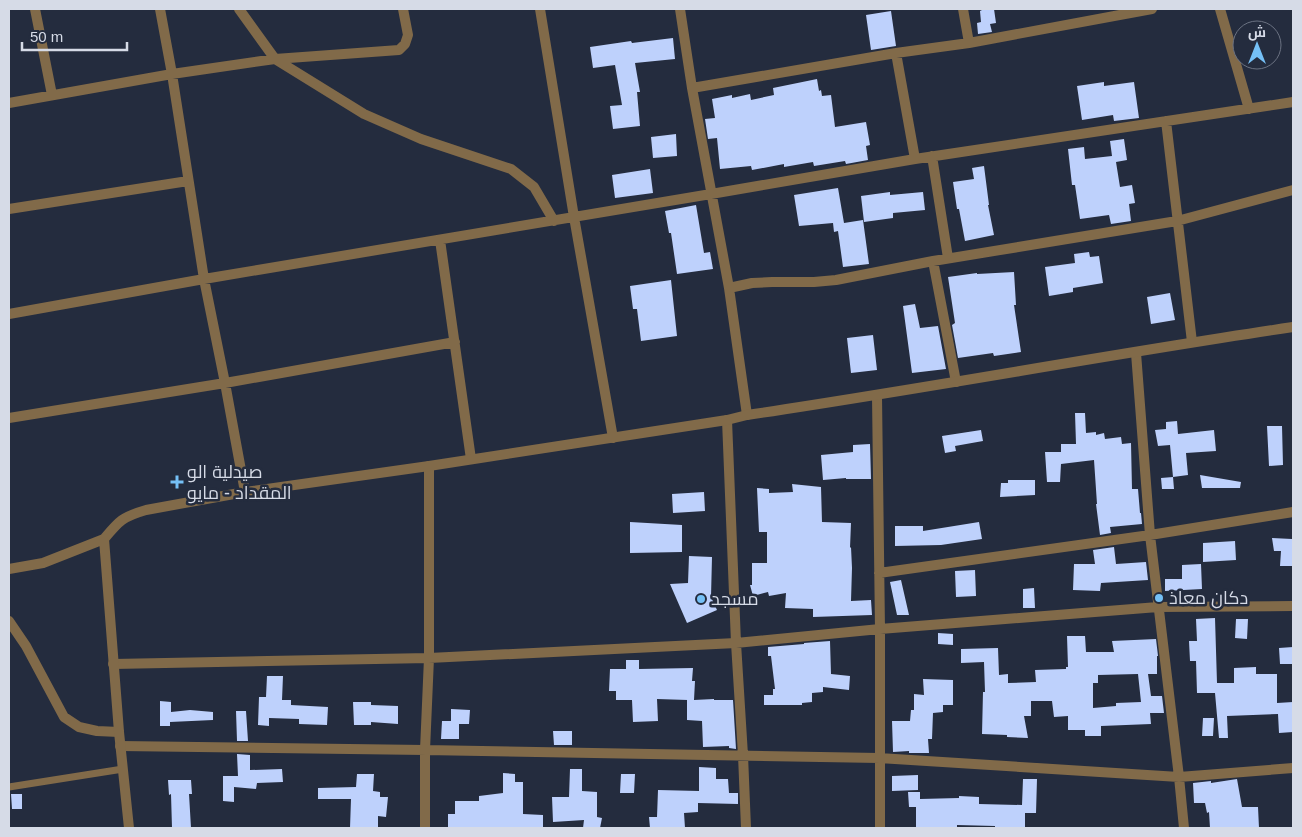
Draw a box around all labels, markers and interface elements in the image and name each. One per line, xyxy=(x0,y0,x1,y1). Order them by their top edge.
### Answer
scale bar xyxy=(22,20,128,52)
north arrow xyxy=(1232,20,1282,70)
text: ش xyxy=(1248,24,1266,41)
text: 50 m xyxy=(30,28,63,45)
place label: صيدلية الو المقداد - مايو xyxy=(187,462,292,504)
marker: صيدلية الو المقداد - مايو xyxy=(171,476,183,488)
place label: دكان معاذ xyxy=(1169,588,1248,609)
place label: مسجد xyxy=(711,589,759,609)
marker: دكان معاذ xyxy=(1153,592,1165,604)
marker: مسجد xyxy=(695,593,707,605)

